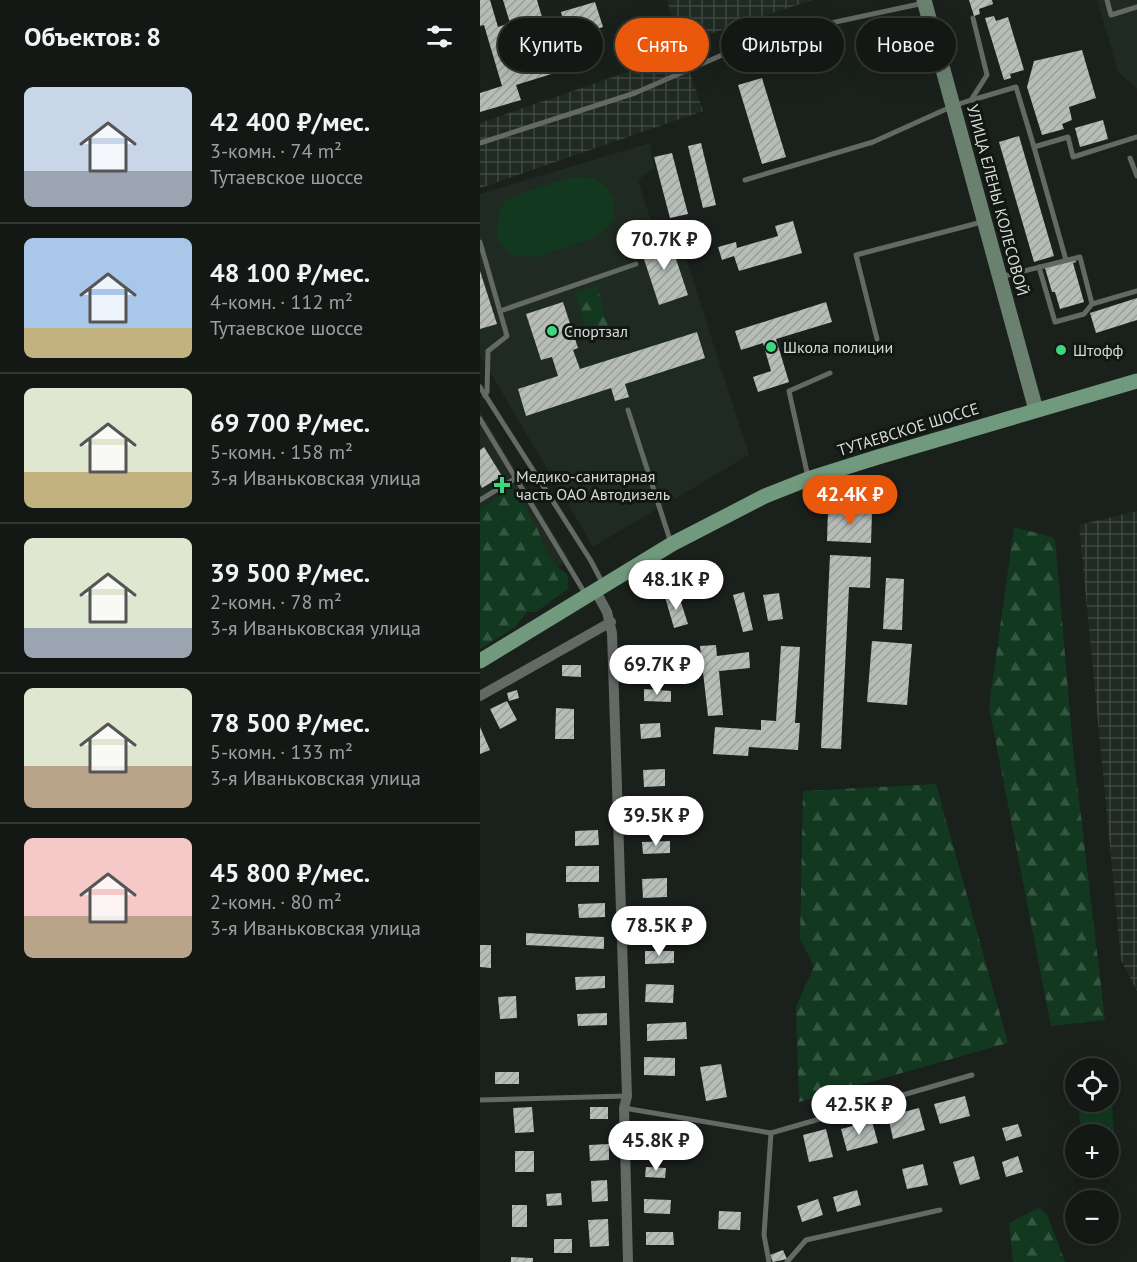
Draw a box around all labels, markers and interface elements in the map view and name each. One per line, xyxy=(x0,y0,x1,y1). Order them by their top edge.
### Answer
chip: Купить xyxy=(498,18,603,72)
chip: Снять xyxy=(615,18,709,72)
chip: Фильтры xyxy=(721,18,844,72)
chip: Новое xyxy=(856,18,956,72)
text: Объектов: 8 xyxy=(24,20,161,53)
icon: filters xyxy=(423,20,456,53)
street label: УЛИЦА ЕЛЕНЫ КОЛЕСОВОЙ xyxy=(963,102,1033,298)
text: 42 400 ₽/мес. xyxy=(210,105,370,138)
icon: home xyxy=(72,111,144,183)
text: 3-комн. · 74 m² xyxy=(210,138,342,164)
text: Тутаевское шоссе xyxy=(210,164,363,190)
pin: 70.7K ₽ xyxy=(609,220,719,271)
text: 70.7K ₽ xyxy=(630,226,698,252)
text: 48 100 ₽/мес. xyxy=(210,256,370,289)
icon: home xyxy=(72,262,144,334)
text: 4-комн. · 112 m² xyxy=(210,289,353,315)
text: Тутаевское шоссе xyxy=(210,315,363,341)
place label: Спортзал xyxy=(564,321,628,341)
marker: Спортзал xyxy=(545,324,559,338)
place label: Школа полиции xyxy=(783,337,893,357)
marker: Школа полиции xyxy=(764,340,778,354)
place label: Штофф xyxy=(1073,340,1124,360)
marker: Штофф xyxy=(1054,343,1068,357)
street label: ТУТАЕВСКОЕ ШОССЕ xyxy=(835,398,981,460)
text: 69 700 ₽/мес. xyxy=(210,406,370,439)
icon: home xyxy=(72,412,144,484)
text: 5-комн. · 158 m² xyxy=(210,439,353,465)
text: 3-я Иваньковская улица xyxy=(210,465,421,491)
place label: Медико-санитарная часть ОАО Автодизель xyxy=(516,466,670,504)
pin: 42.4K ₽ xyxy=(795,475,905,526)
marker: Медико-санитарная часть ОАО Автодизель xyxy=(493,476,511,494)
text: 42.4K ₽ xyxy=(816,481,884,507)
text: 39 500 ₽/мес. xyxy=(210,556,370,589)
pin: 48.1K ₽ xyxy=(621,560,731,611)
icon: home xyxy=(72,562,144,634)
text: 48.1K ₽ xyxy=(642,566,710,592)
text: 2-комн. · 78 m² xyxy=(210,589,342,615)
text: 3-я Иваньковская улица xyxy=(210,615,421,641)
pin: 69.7K ₽ xyxy=(602,645,712,696)
text: 69.7K ₽ xyxy=(623,651,691,677)
text: 78 500 ₽/мес. xyxy=(210,706,370,739)
icon: home xyxy=(72,712,144,784)
text: 5-комн. · 133 m² xyxy=(210,739,353,765)
text: 3-я Иваньковская улица xyxy=(210,765,421,791)
pin: 39.5K ₽ xyxy=(601,796,711,847)
text: 39.5K ₽ xyxy=(622,802,690,828)
text: 45 800 ₽/мес. xyxy=(210,856,370,889)
icon: home xyxy=(72,862,144,934)
text: 2-комн. · 80 m² xyxy=(210,889,342,915)
pin: 78.5K ₽ xyxy=(604,906,714,957)
text: 78.5K ₽ xyxy=(625,912,693,938)
text: 3-я Иваньковская улица xyxy=(210,915,421,941)
map controls xyxy=(1065,1058,1119,1244)
button: locate xyxy=(1065,1058,1119,1112)
pin: 42.5K ₽ xyxy=(804,1085,914,1136)
text: 42.5K ₽ xyxy=(825,1091,893,1117)
pin: 45.8K ₽ xyxy=(601,1121,711,1172)
button: + xyxy=(1065,1124,1119,1178)
text: 45.8K ₽ xyxy=(622,1127,690,1153)
button: − xyxy=(1065,1190,1119,1244)

